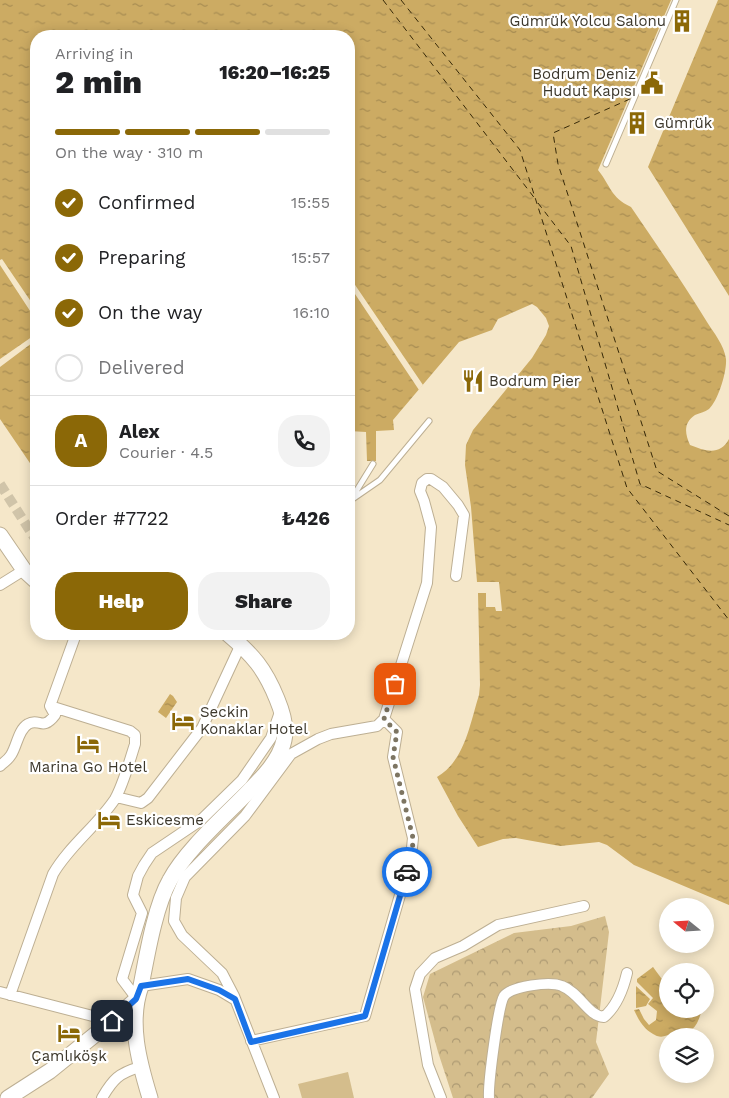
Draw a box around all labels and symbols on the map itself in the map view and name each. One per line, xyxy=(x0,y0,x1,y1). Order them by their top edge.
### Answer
building icon: Gümrük Yolcu Salonu xyxy=(669,8,695,34)
place label: Gümrük Yolcu Salonu xyxy=(510,12,666,30)
place label: Bodrum Deniz Hudut Kapısı xyxy=(532,65,636,100)
public building icon: Bodrum Deniz Hudut Kapısı xyxy=(639,70,665,96)
building icon: Gümrük xyxy=(624,110,650,136)
place label: Gümrük xyxy=(654,114,713,132)
restaurant icon: Bodrum Pier xyxy=(460,368,486,394)
place label: Bodrum Pier xyxy=(489,372,580,390)
pin xyxy=(374,663,416,705)
place label: Seckin Konaklar Hotel xyxy=(200,703,308,738)
hotel icon: Seckin Konaklar Hotel xyxy=(170,708,196,734)
hotel icon: Marina Go Hotel xyxy=(75,731,101,757)
place label: Marina Go Hotel xyxy=(29,758,147,776)
hotel icon: Eskicesme xyxy=(96,807,122,833)
place label: Eskicesme xyxy=(126,811,204,829)
courier xyxy=(382,847,432,897)
north arrow xyxy=(659,898,714,952)
pin xyxy=(91,1000,133,1042)
hotel icon: Çamlıköşk xyxy=(56,1020,82,1046)
place label: Çamlıköşk xyxy=(31,1047,107,1065)

